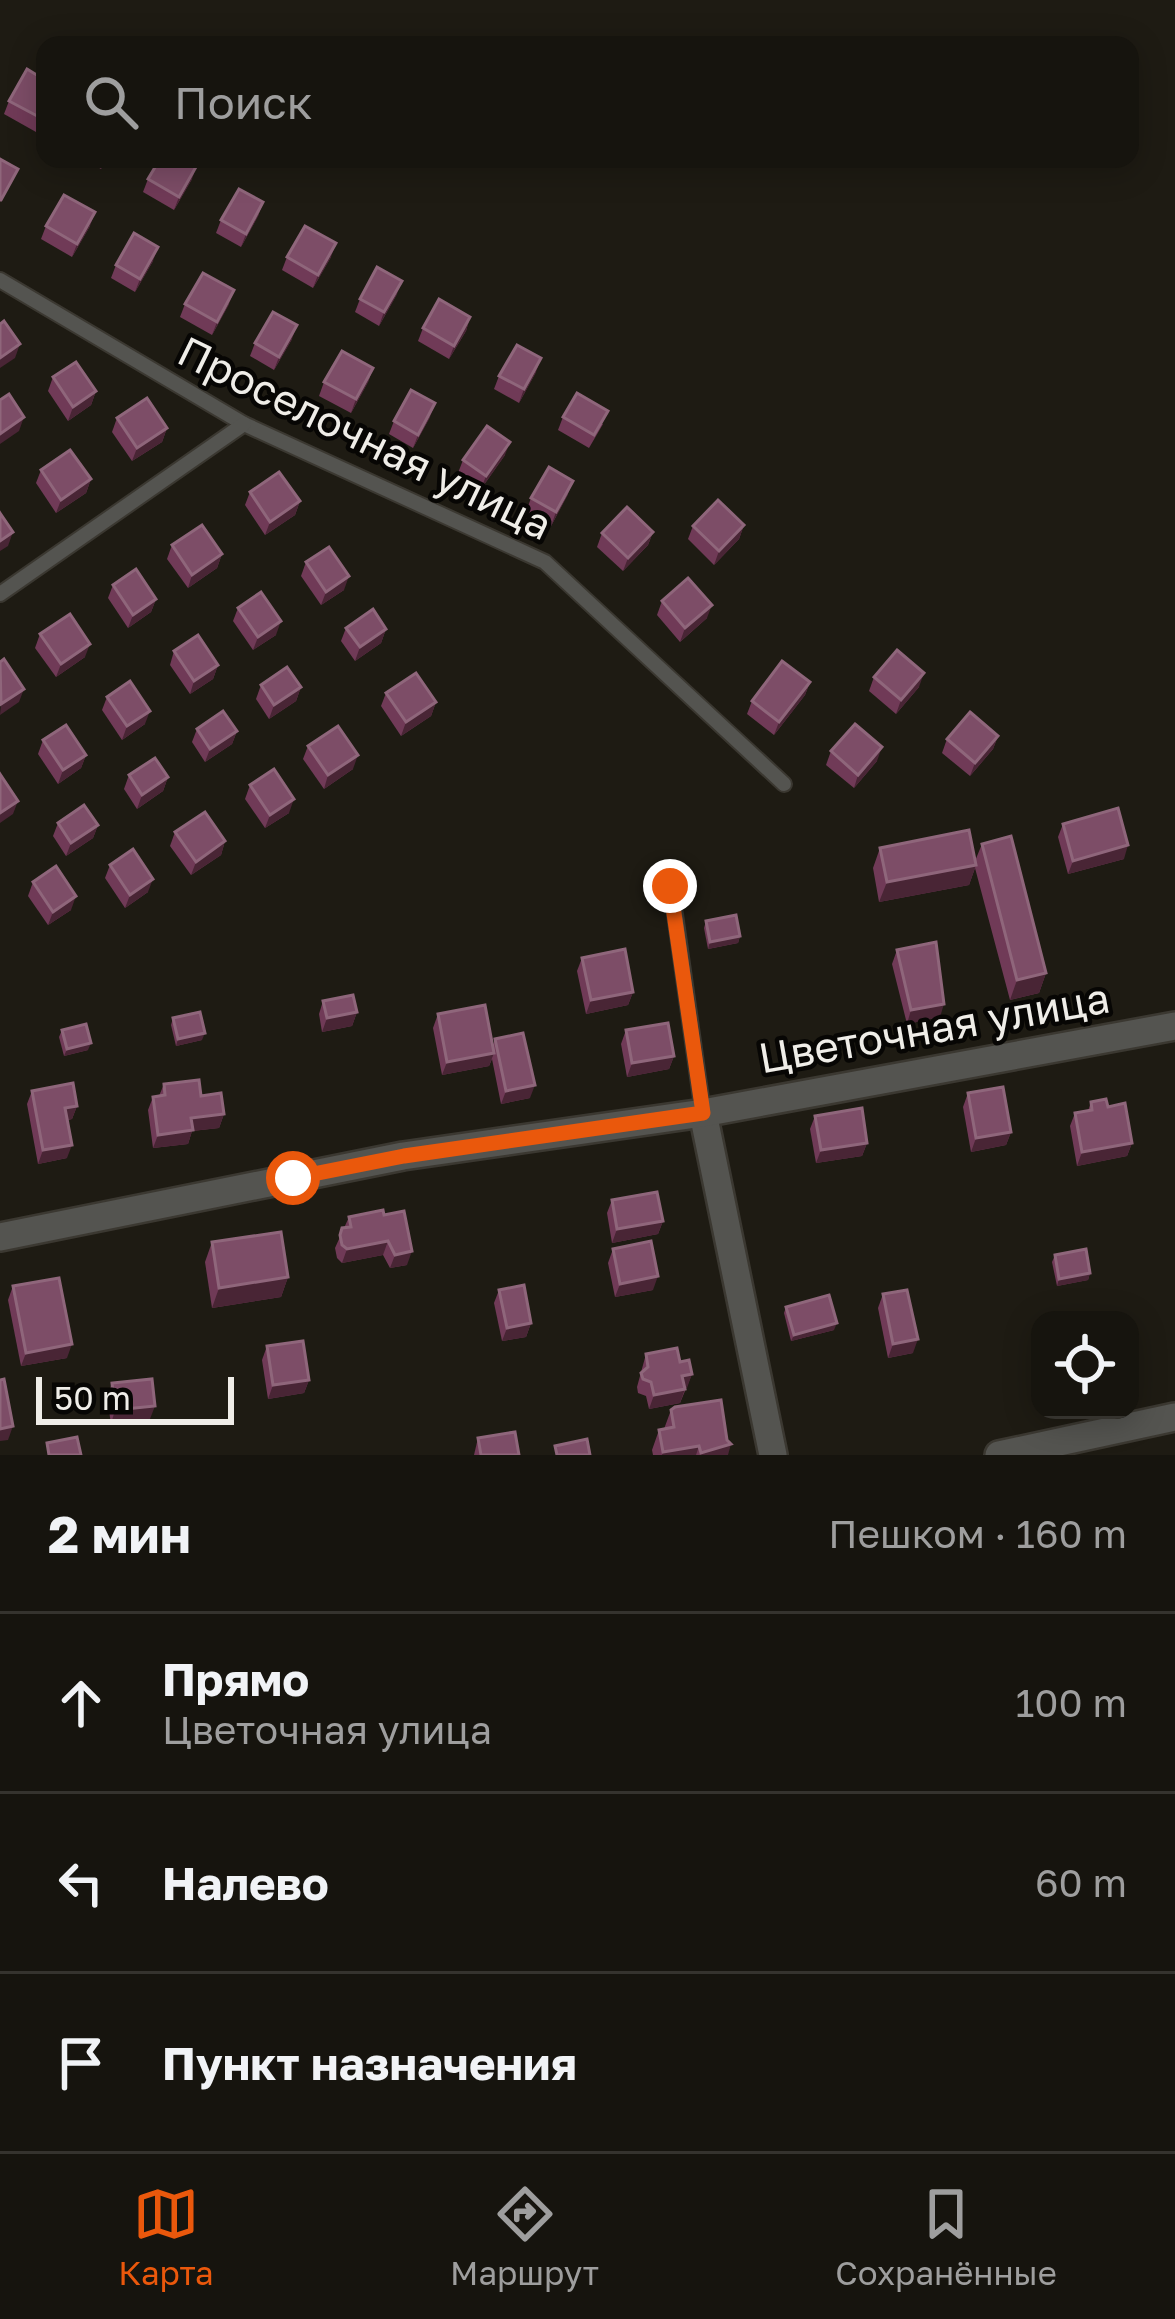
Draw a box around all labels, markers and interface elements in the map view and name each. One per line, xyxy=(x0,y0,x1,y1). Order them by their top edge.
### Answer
search box xyxy=(36,36,1139,168)
icon: search xyxy=(78,69,144,135)
text: Поиск xyxy=(174,75,313,129)
street label: Проселочная улица xyxy=(171,325,560,549)
route end xyxy=(643,859,697,913)
street label: Цветочная улица xyxy=(755,972,1113,1082)
route start xyxy=(266,1151,320,1205)
map controls xyxy=(1031,1311,1139,1419)
button: locate xyxy=(1031,1311,1139,1419)
scale bar xyxy=(36,1371,234,1424)
text: 50 m xyxy=(54,1378,131,1417)
text: 2 мин xyxy=(48,1503,191,1564)
text: Пешком · 160 m xyxy=(828,1510,1127,1557)
text: Прямо xyxy=(162,1652,309,1706)
icon: ahead xyxy=(48,1670,114,1736)
text: 100 m xyxy=(1015,1679,1127,1726)
text: Цветочная улица xyxy=(162,1706,492,1753)
icon: left xyxy=(48,1850,114,1916)
text: Налево xyxy=(162,1856,329,1910)
text: 60 m xyxy=(1035,1859,1127,1906)
icon: arrive xyxy=(48,2030,114,2096)
text: Пункт назначения xyxy=(162,2036,577,2090)
tab: Карта xyxy=(118,2181,214,2292)
tab: Маршрут xyxy=(450,2181,599,2292)
tab: Сохранённые xyxy=(835,2181,1057,2292)

